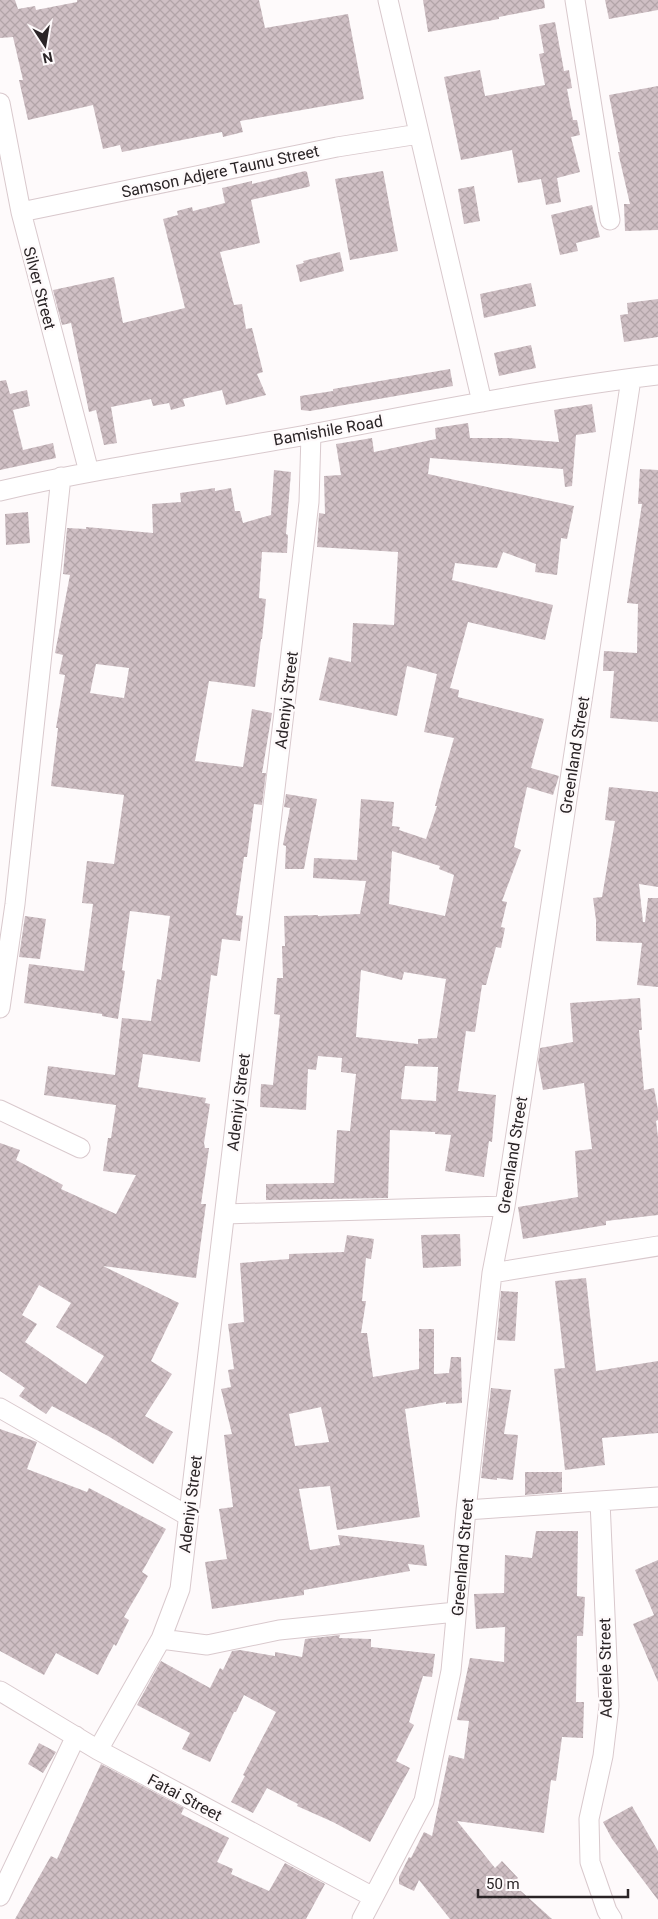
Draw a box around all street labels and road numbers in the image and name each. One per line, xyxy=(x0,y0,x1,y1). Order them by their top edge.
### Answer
street label: Samson Adjere Taunu Street xyxy=(120,141,321,202)
street label: Silver Street xyxy=(19,245,60,332)
street label: Bamishile Road xyxy=(272,412,384,449)
street label: Adeniyi Street xyxy=(271,650,302,750)
street label: Greenland Street xyxy=(556,695,593,815)
street label: Adeniyi Street xyxy=(223,1052,254,1152)
street label: Greenland Street xyxy=(494,1095,531,1215)
street label: Adeniyi Street xyxy=(175,1454,206,1554)
street label: Greenland Street xyxy=(448,1497,477,1617)
street label: Aderele Street xyxy=(595,1618,616,1718)
street label: Fatai Street xyxy=(144,1770,225,1825)

